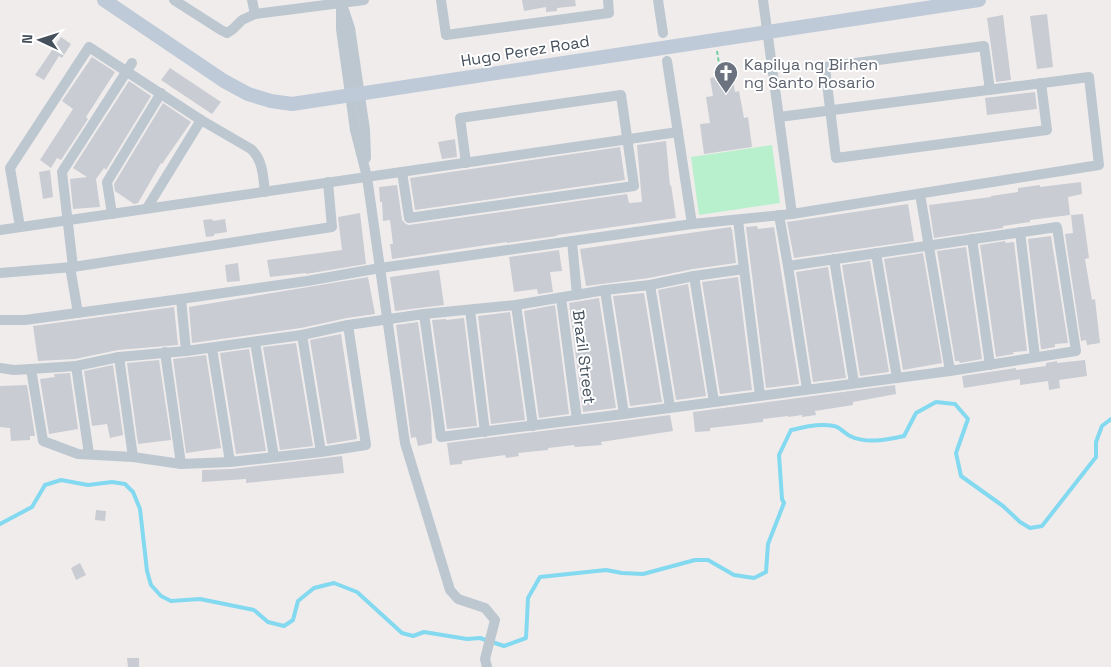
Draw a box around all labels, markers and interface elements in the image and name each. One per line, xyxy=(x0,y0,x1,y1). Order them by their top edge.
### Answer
north arrow xyxy=(15,15,65,65)
street label: Hugo Perez Road xyxy=(459,30,591,72)
text: N xyxy=(18,34,36,44)
place label: Kapilya ng Birhen ng Santo Rosario xyxy=(744,54,878,93)
church icon: Kapilya ng Birhen ng Santo Rosario xyxy=(713,60,739,94)
street label: Brazil Street xyxy=(568,309,600,405)

